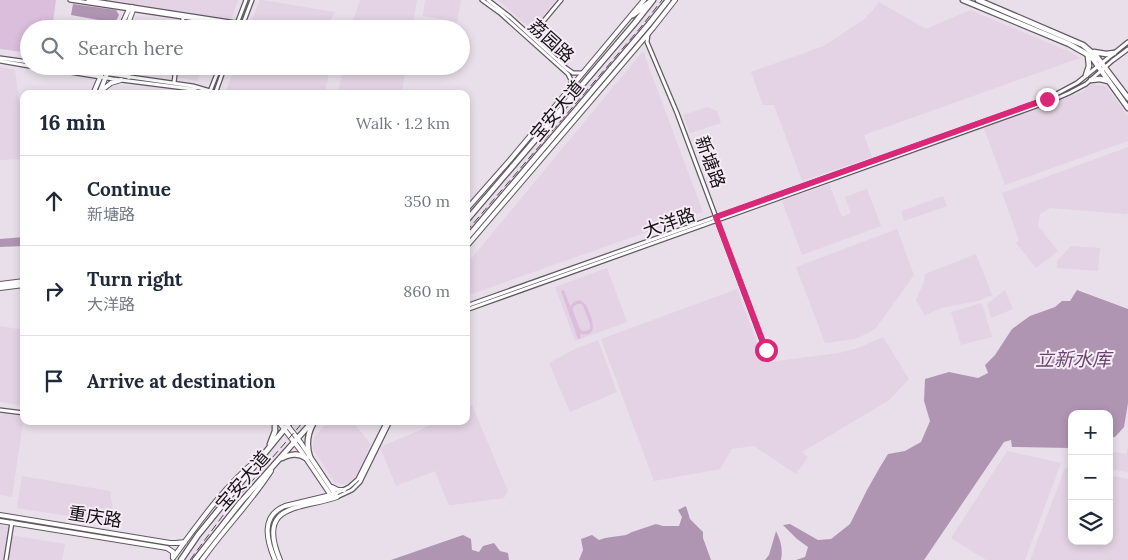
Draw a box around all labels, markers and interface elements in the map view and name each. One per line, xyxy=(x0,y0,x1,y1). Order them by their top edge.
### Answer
street label: 荔园路 xyxy=(524,14,579,67)
search box xyxy=(20,20,470,75)
icon: search xyxy=(38,34,66,62)
text: Search here xyxy=(78,36,184,60)
street label: 宝安大道 xyxy=(525,76,589,146)
route end xyxy=(1036,88,1059,111)
text: 16 min xyxy=(40,109,106,136)
text: Walk · 1.2 km xyxy=(356,113,450,133)
street label: 新塘路 xyxy=(690,133,731,191)
text: Continue xyxy=(87,177,171,201)
icon: ahead xyxy=(40,187,68,215)
text: 350 m xyxy=(404,191,450,211)
street label: 大洋路 xyxy=(640,202,698,243)
text: 新塘路 xyxy=(87,204,135,224)
text: Turn right xyxy=(87,267,183,291)
icon: right xyxy=(40,277,68,305)
text: 860 m xyxy=(403,281,450,301)
text: 大洋路 xyxy=(87,294,135,314)
route start xyxy=(755,339,778,362)
water label: 立新水库 xyxy=(1035,347,1114,371)
icon: arrive xyxy=(40,367,68,395)
text: Arrive at destination xyxy=(87,369,276,393)
map controls xyxy=(1068,410,1113,545)
button: + xyxy=(1068,410,1113,455)
street label: 宝安大道 xyxy=(210,446,275,515)
button: − xyxy=(1068,455,1113,500)
button: layers xyxy=(1068,500,1113,545)
street label: 重庆路 xyxy=(67,501,124,532)

